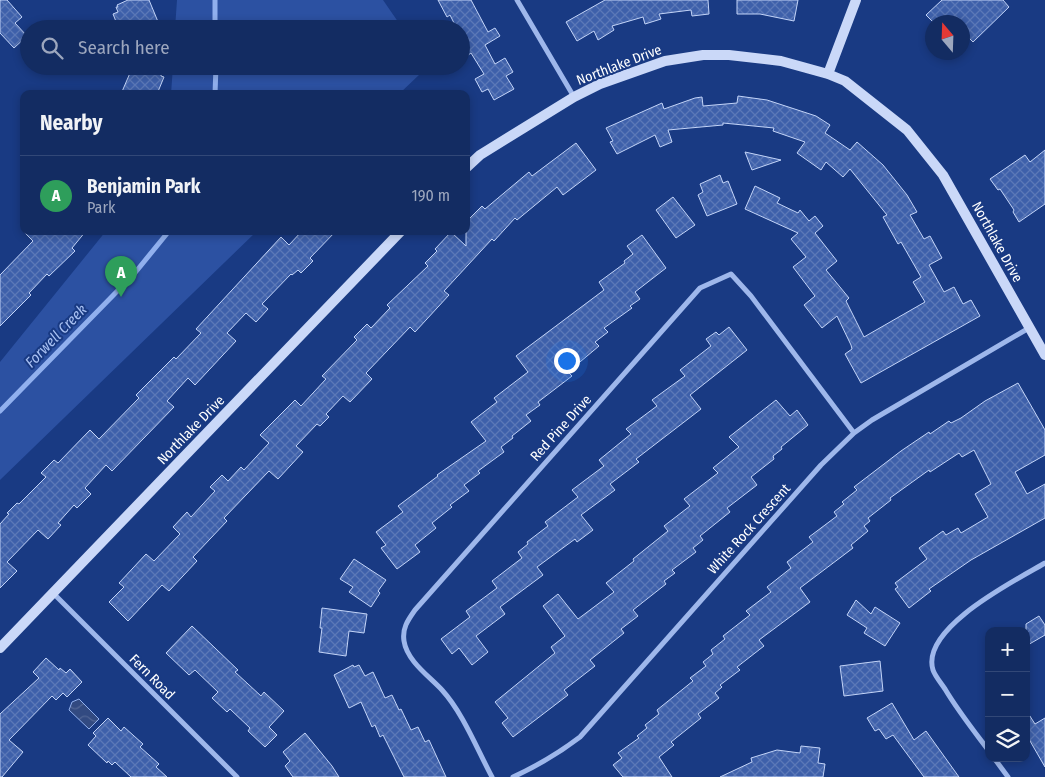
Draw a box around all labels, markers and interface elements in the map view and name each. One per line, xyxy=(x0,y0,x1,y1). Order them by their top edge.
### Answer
north arrow xyxy=(925,15,970,60)
search box xyxy=(20,20,470,75)
icon: search xyxy=(38,34,66,62)
text: Search here xyxy=(78,36,170,59)
street label: Northlake Drive xyxy=(574,41,664,89)
text: Nearby xyxy=(40,110,102,136)
text: Benjamin Park xyxy=(87,175,200,198)
text: A xyxy=(52,186,60,205)
text: 190 m xyxy=(412,186,450,205)
text: Park xyxy=(87,198,115,217)
street label: Northlake Drive xyxy=(968,199,1026,285)
pin: A xyxy=(105,256,137,297)
water label: Forwell Creek xyxy=(21,300,91,371)
your location xyxy=(554,348,580,374)
street label: Red Pine Drive xyxy=(527,391,595,465)
street label: Northlake Drive xyxy=(154,392,228,468)
street label: White Rock Crescent xyxy=(704,480,794,578)
map controls xyxy=(985,627,1030,762)
button: + xyxy=(985,627,1030,672)
street label: Fern Road xyxy=(126,651,178,703)
button: − xyxy=(985,672,1030,717)
button: layers xyxy=(985,717,1030,762)

